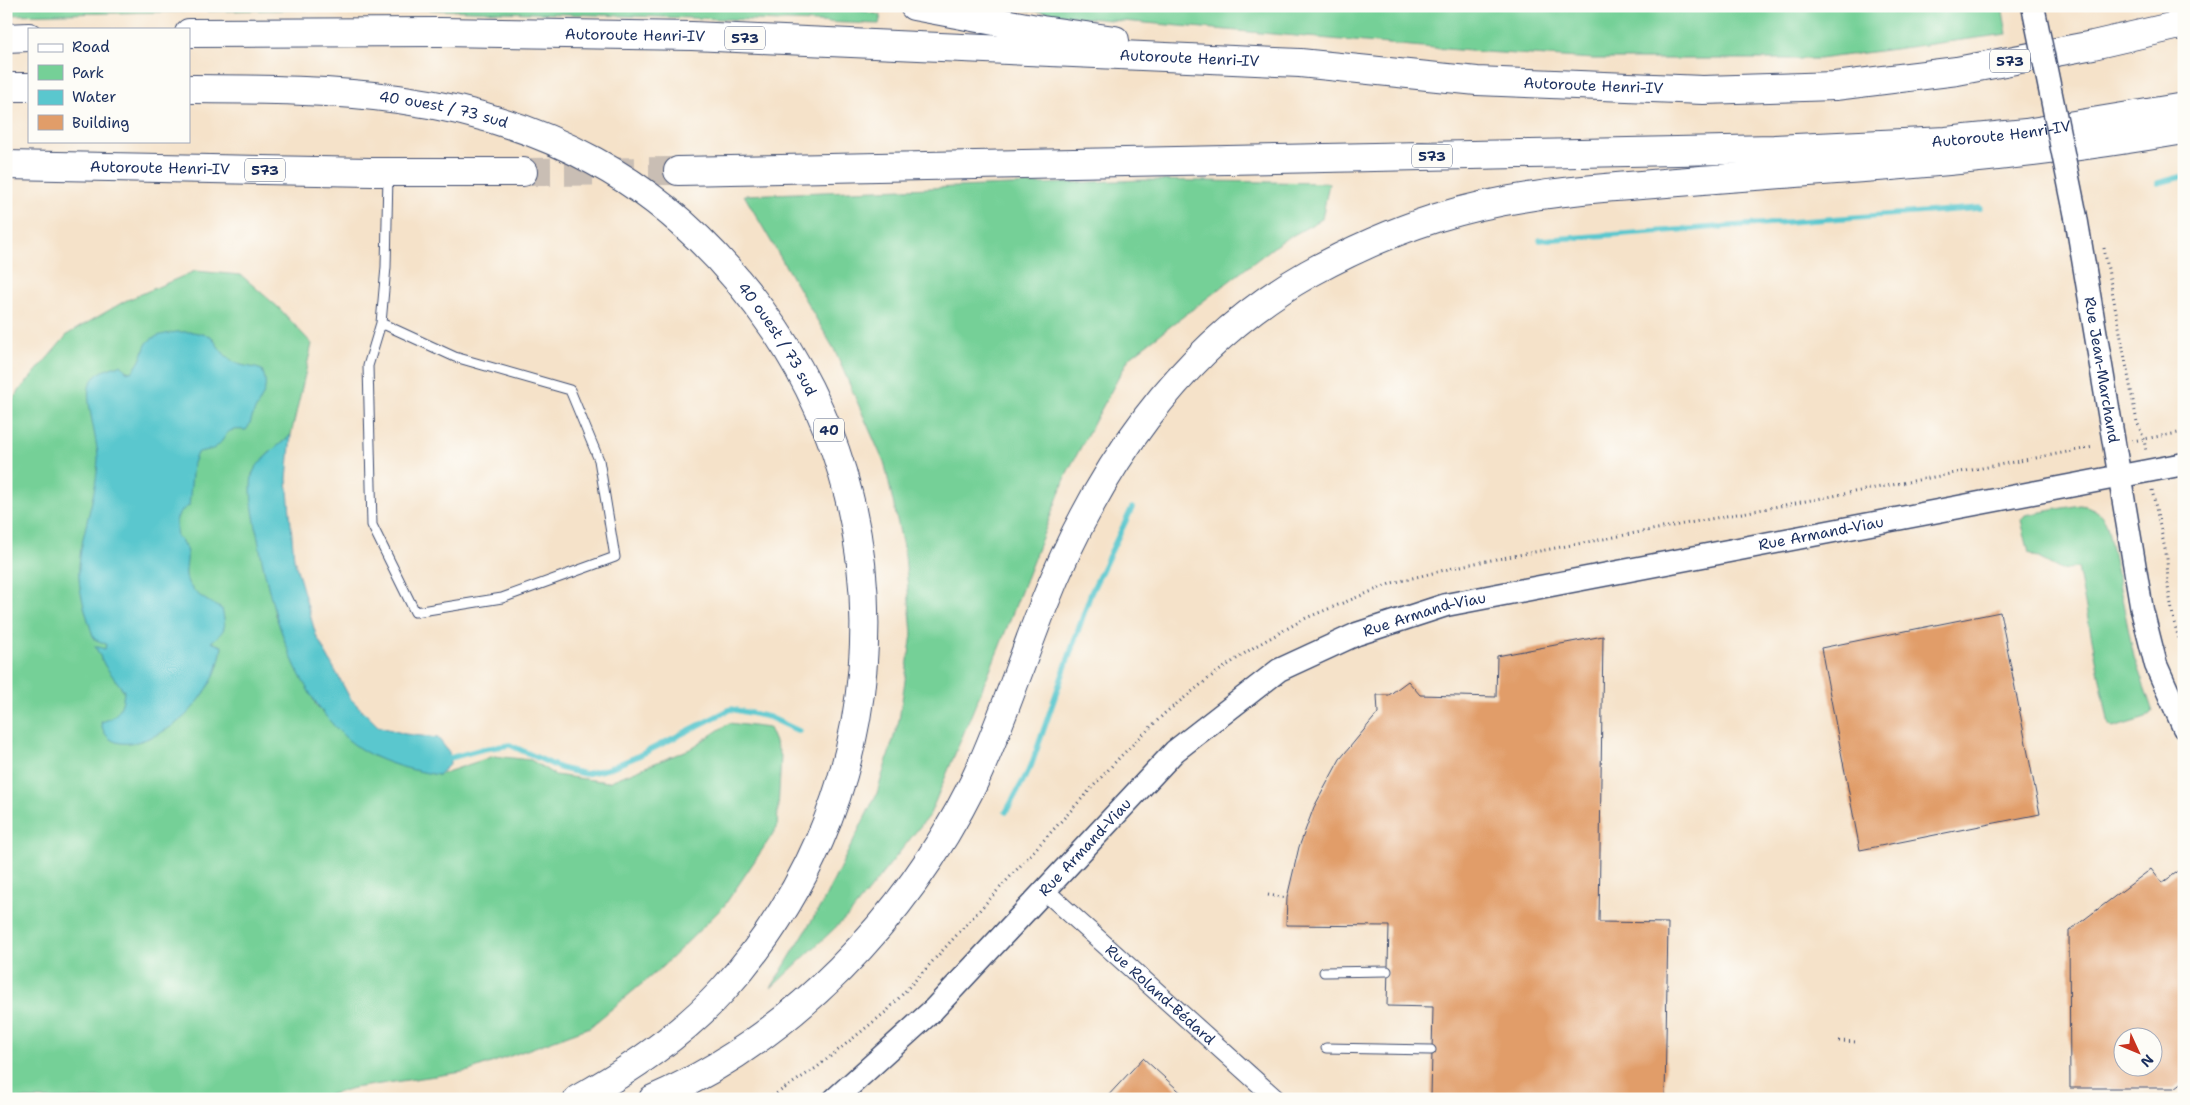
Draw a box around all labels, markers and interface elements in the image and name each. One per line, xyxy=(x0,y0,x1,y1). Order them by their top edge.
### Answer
street label: Autoroute Henri-IV xyxy=(565,24,705,47)
road number: 573 xyxy=(725,26,765,49)
legend xyxy=(28,28,190,142)
text: Road xyxy=(72,37,110,57)
street label: Autoroute Henri-IV xyxy=(1119,45,1260,71)
road number: 573 xyxy=(1990,49,2030,72)
text: Park xyxy=(72,63,104,83)
street label: Autoroute Henri-IV xyxy=(1523,73,1664,98)
text: Water xyxy=(72,87,116,107)
street label: 40 ouest / 73 sud xyxy=(378,87,511,133)
text: Building xyxy=(72,113,129,133)
street label: Autoroute Henri-IV xyxy=(1931,116,2072,152)
road number: 573 xyxy=(1412,144,1452,168)
street label: Autoroute Henri-IV xyxy=(90,157,230,179)
road number: 573 xyxy=(245,158,285,182)
street label: 40 ouest / 73 sud xyxy=(733,278,821,400)
street label: Rue Jean-Marchand xyxy=(2080,295,2124,445)
road number: 40 xyxy=(814,418,844,442)
street label: Rue Armand-Viau xyxy=(1757,512,1885,555)
street label: Rue Armand-Viau xyxy=(1360,588,1488,641)
street label: Rue Armand-Viau xyxy=(1034,794,1136,901)
street label: Rue Roland-Bédard xyxy=(1101,940,1220,1050)
north arrow xyxy=(2112,1028,2162,1078)
text: N xyxy=(2137,1051,2158,1071)

